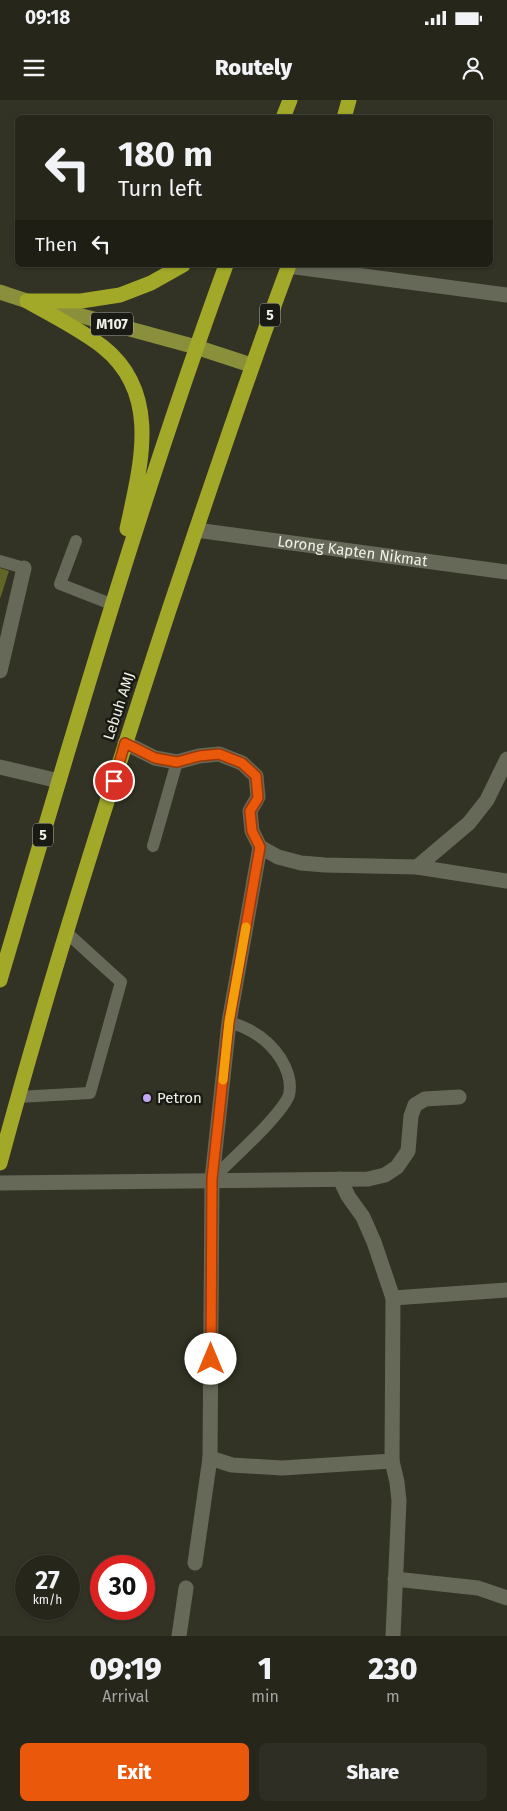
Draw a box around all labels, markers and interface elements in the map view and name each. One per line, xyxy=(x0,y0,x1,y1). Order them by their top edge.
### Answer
text: 09:18 xyxy=(25,6,70,29)
icon: menu xyxy=(20,54,48,82)
text: Routely xyxy=(215,54,292,81)
icon: person xyxy=(459,54,487,82)
text: 180 m xyxy=(118,133,213,175)
icon: left xyxy=(35,135,100,200)
text: Turn left xyxy=(118,175,202,202)
icon: left xyxy=(87,230,115,258)
text: Then xyxy=(35,233,77,256)
road number: 5 xyxy=(260,304,280,326)
road number: M107 xyxy=(91,312,133,335)
street label: Lorong Kapten Nikmat xyxy=(276,532,429,570)
street label: Lebuh AMJ xyxy=(100,670,138,742)
pin xyxy=(93,760,135,802)
icon: arrive xyxy=(100,767,128,795)
road number: 5 xyxy=(33,824,53,846)
place label: Petron xyxy=(157,1089,202,1107)
marker: Petron xyxy=(141,1092,153,1104)
position arrow xyxy=(184,1332,236,1384)
speed limit sign: 30 xyxy=(90,1555,155,1620)
text: 27 xyxy=(35,1566,60,1596)
text: km/h xyxy=(33,1593,62,1607)
text: 09:19 xyxy=(90,1651,162,1687)
text: 1 xyxy=(258,1651,272,1687)
text: 230 xyxy=(368,1651,417,1687)
text: Arrival xyxy=(102,1687,149,1706)
text: min xyxy=(251,1687,279,1706)
text: m xyxy=(386,1687,400,1706)
button: Exit xyxy=(20,1743,249,1801)
button: Share xyxy=(259,1743,487,1801)

